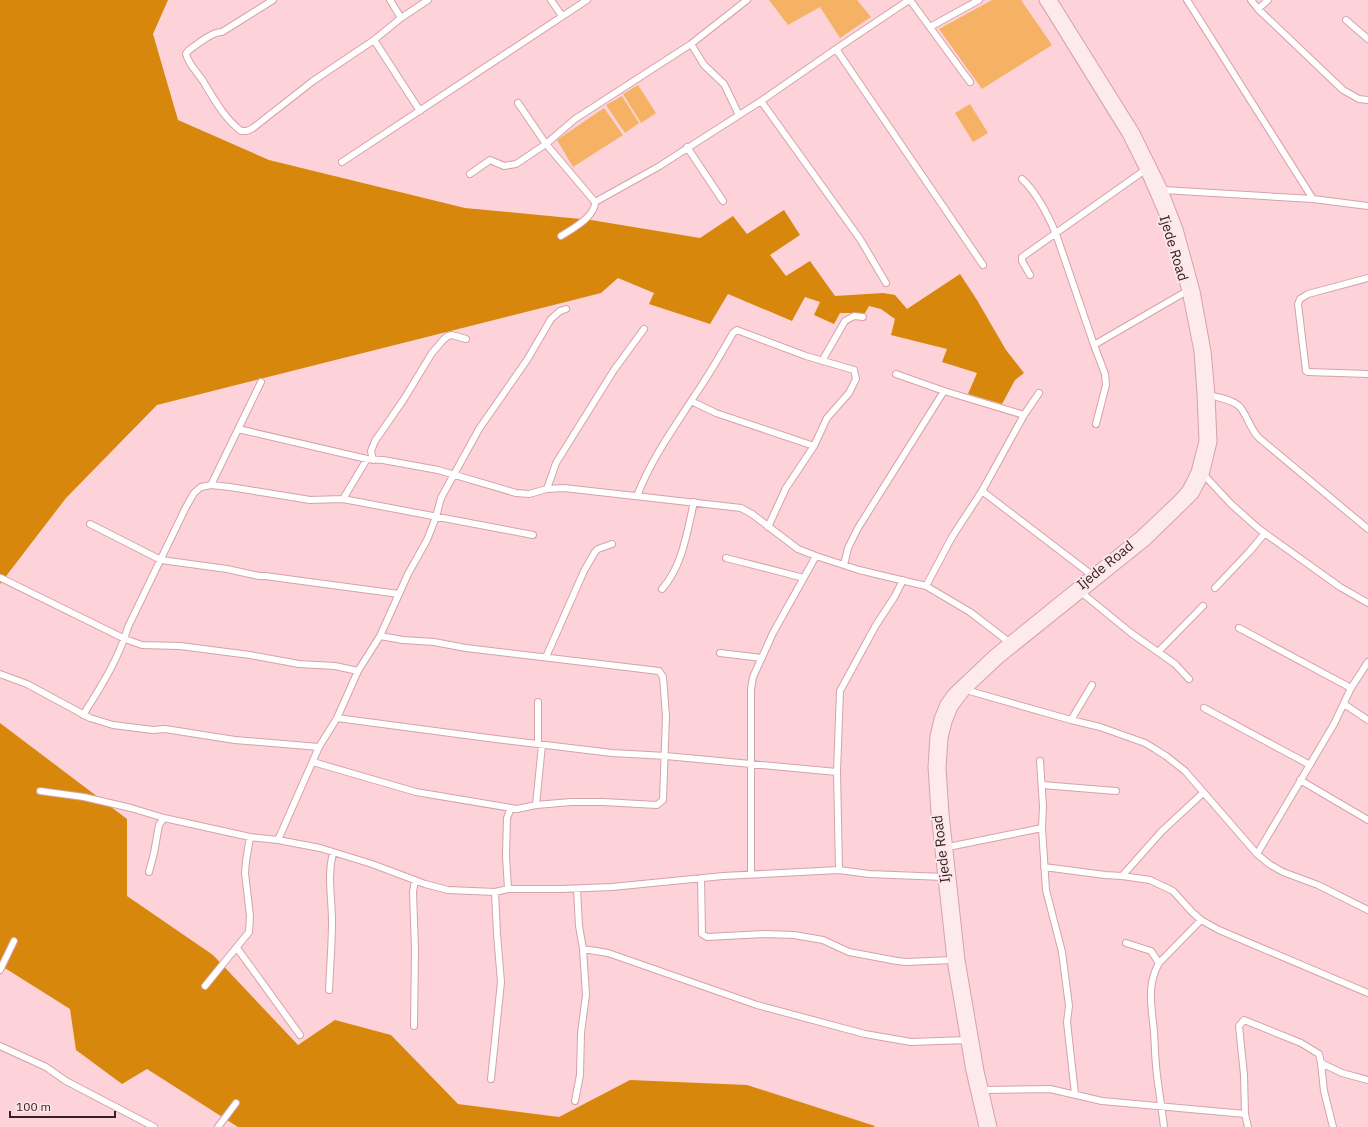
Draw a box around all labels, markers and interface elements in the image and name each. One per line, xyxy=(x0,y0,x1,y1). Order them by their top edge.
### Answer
street label: Ijede Road xyxy=(1155,213,1193,283)
street label: Ijede Road xyxy=(1073,537,1137,593)
street label: Ijede Road xyxy=(928,814,954,884)
scale bar xyxy=(10,1093,115,1119)
text: 100 m xyxy=(16,1099,51,1114)

